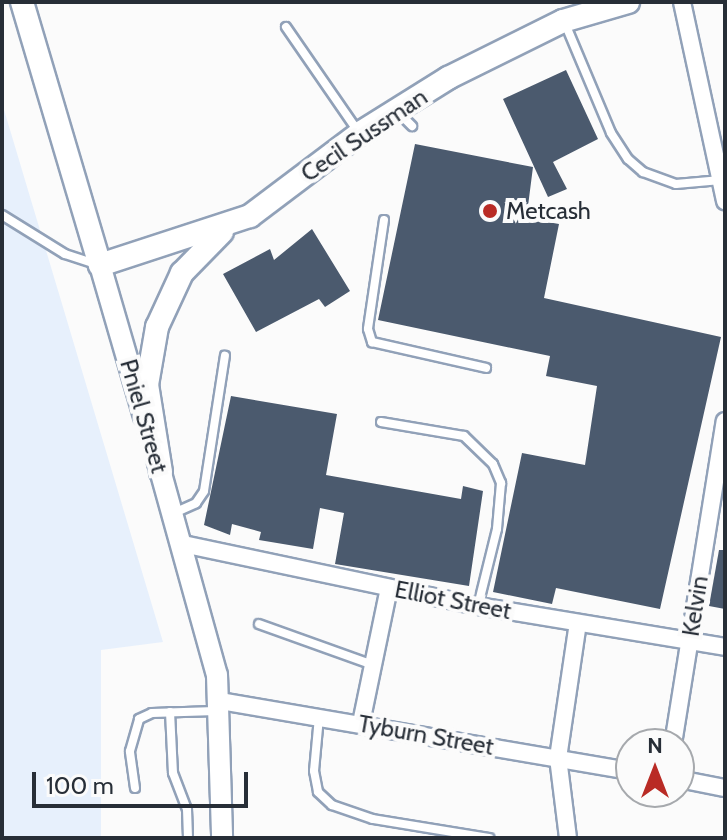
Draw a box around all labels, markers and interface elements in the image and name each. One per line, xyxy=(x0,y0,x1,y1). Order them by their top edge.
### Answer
street label: Cecil Sussman xyxy=(295,82,433,188)
place label: Metcash xyxy=(506,197,591,225)
marker: Metcash xyxy=(481,202,499,220)
street label: Pniel Street xyxy=(114,356,174,476)
street label: Kelvin xyxy=(676,574,714,638)
street label: Elliot Street xyxy=(392,575,514,625)
street label: Tyburn Street xyxy=(356,709,496,761)
north arrow xyxy=(615,728,695,808)
text: N xyxy=(647,732,663,759)
scale bar xyxy=(36,756,252,806)
text: 100 m xyxy=(46,771,114,800)

